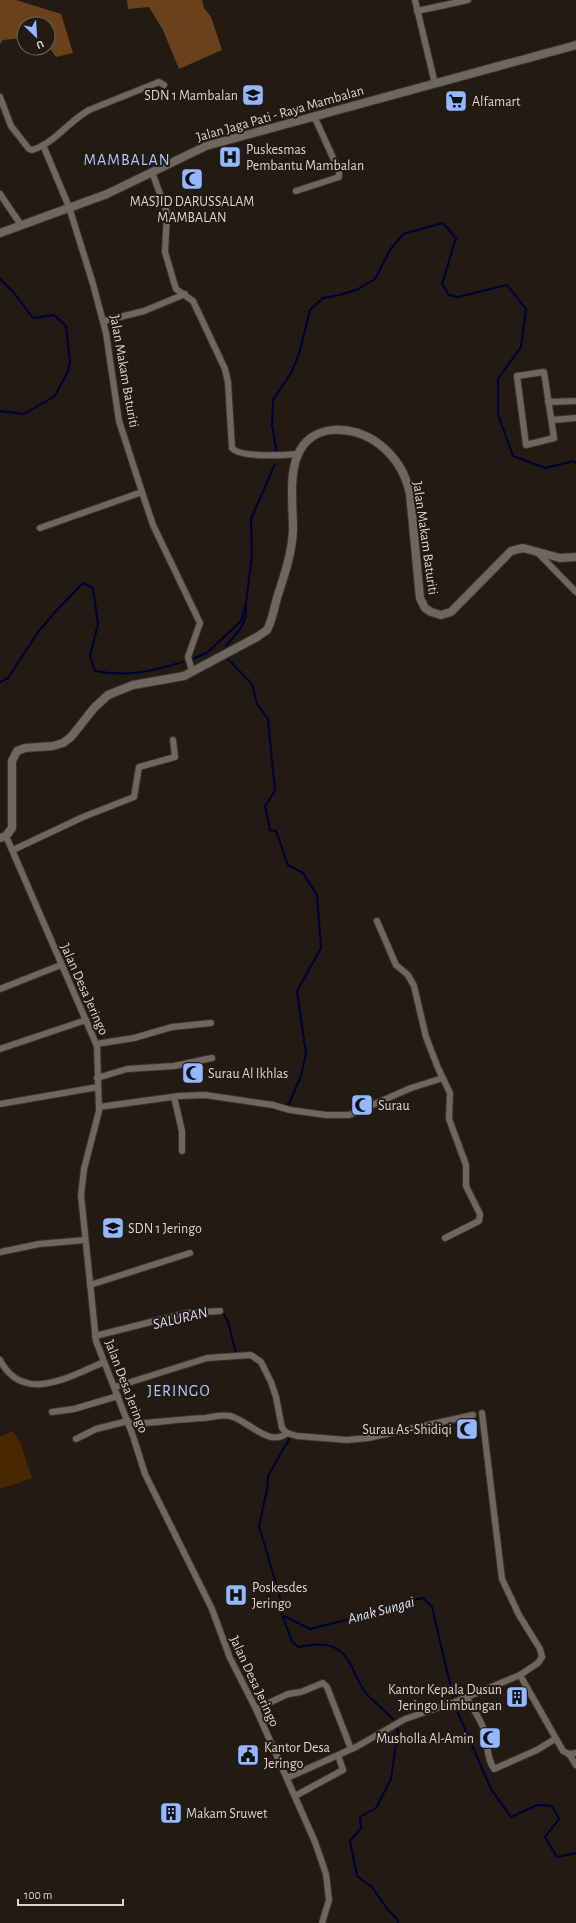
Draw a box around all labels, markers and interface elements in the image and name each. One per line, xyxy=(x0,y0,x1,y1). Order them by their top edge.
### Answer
north arrow xyxy=(16,16,56,56)
text: U xyxy=(35,38,46,51)
school or university icon: SDN 1 Mambalan xyxy=(240,82,266,108)
street label: Jalan Jaga Pati - Raya Mambalan xyxy=(195,83,366,145)
supermarket icon: Alfamart xyxy=(443,88,469,114)
place label: SDN 1 Mambalan xyxy=(144,89,238,103)
place label: Alfamart xyxy=(472,95,521,109)
place label: Puskesmas Pembantu Mambalan xyxy=(246,143,364,173)
hospital icon: Puskesmas Pembantu Mambalan xyxy=(217,144,243,170)
district label: MAMBALAN xyxy=(83,152,171,168)
mosque icon: MASJID DARUSSALAM MAMBALAN xyxy=(179,166,205,192)
place label: MASJID DARUSSALAM MAMBALAN xyxy=(130,195,254,225)
street label: Jalan Makam Baturiti xyxy=(107,314,141,429)
street label: Jalan Makam Baturiti xyxy=(410,481,440,596)
street label: Jalan Desa Jeringo xyxy=(58,941,111,1037)
mosque icon: Surau Al Ikhlas xyxy=(180,1060,206,1086)
place label: Surau Al Ikhlas xyxy=(208,1067,288,1081)
mosque icon: Surau xyxy=(349,1092,375,1118)
place label: Surau xyxy=(378,1099,410,1113)
school or university icon: SDN 1 Jeringo xyxy=(100,1215,126,1241)
place label: SDN 1 Jeringo xyxy=(128,1222,202,1236)
water label: SALURAN xyxy=(151,1305,209,1332)
street label: Jalan Desa Jeringo xyxy=(102,1338,150,1435)
district label: JERINGO xyxy=(147,1383,211,1399)
mosque icon: Surau As-Shidiqi xyxy=(454,1416,480,1442)
place label: Surau As-Shidiqi xyxy=(362,1423,452,1437)
place label: Poskesdes Jeringo xyxy=(252,1581,307,1611)
hospital icon: Poskesdes Jeringo xyxy=(223,1582,249,1608)
water label: Anak Sungai xyxy=(345,1594,416,1627)
street label: Jalan Desa Jeringo xyxy=(227,1634,281,1729)
place label: Kantor Kepala Dusun Jeringo Limbungan xyxy=(388,1683,502,1713)
building icon: Kantor Kepala Dusun Jeringo Limbungan xyxy=(504,1684,530,1710)
mosque icon: Musholla Al-Amin xyxy=(477,1725,503,1751)
place label: Musholla Al-Amin xyxy=(376,1732,474,1746)
place label: Kantor Desa Jeringo xyxy=(264,1741,331,1771)
public building icon: Kantor Desa Jeringo xyxy=(235,1742,261,1768)
building icon: Makam Sruwet xyxy=(158,1800,184,1826)
place label: Makam Sruwet xyxy=(186,1807,268,1821)
scale bar xyxy=(18,1881,123,1907)
text: 100 m xyxy=(24,1889,52,1901)

